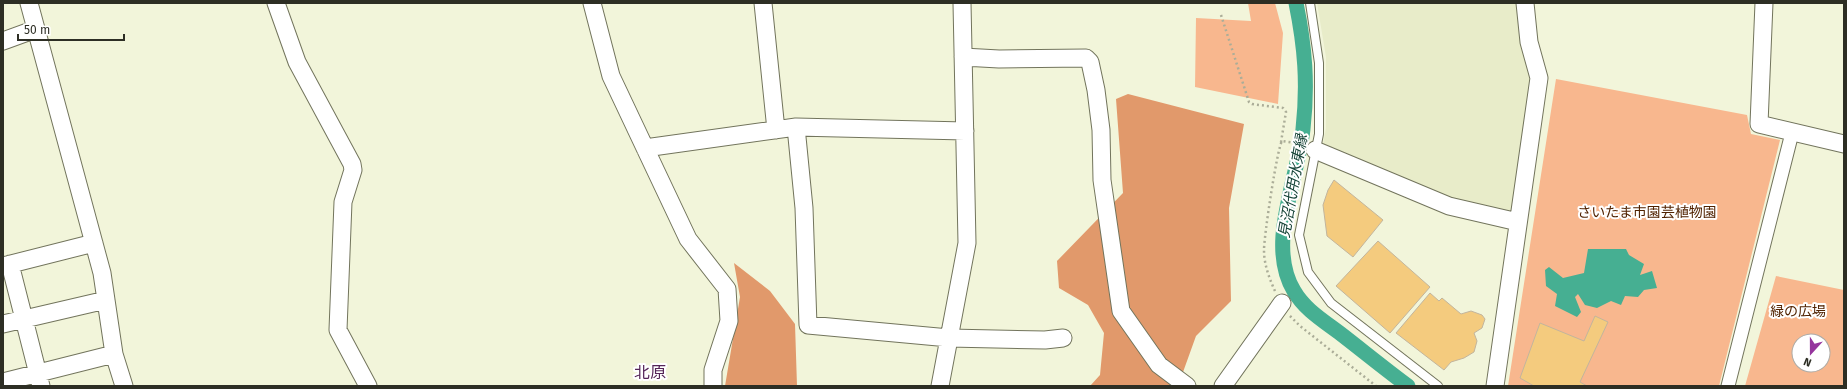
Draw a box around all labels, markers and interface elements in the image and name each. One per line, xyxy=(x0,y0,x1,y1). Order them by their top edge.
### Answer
scale bar xyxy=(18,16,124,42)
text: 50 m xyxy=(24,23,50,37)
water label: 見沼代用水東縁 xyxy=(1275,131,1311,239)
park label: さいたま市園芸植物園 xyxy=(1577,204,1717,221)
park label: 緑の広場 xyxy=(1770,303,1826,320)
north arrow xyxy=(1791,333,1831,373)
text: N xyxy=(1802,354,1813,369)
district label: 北原 xyxy=(634,363,666,382)

